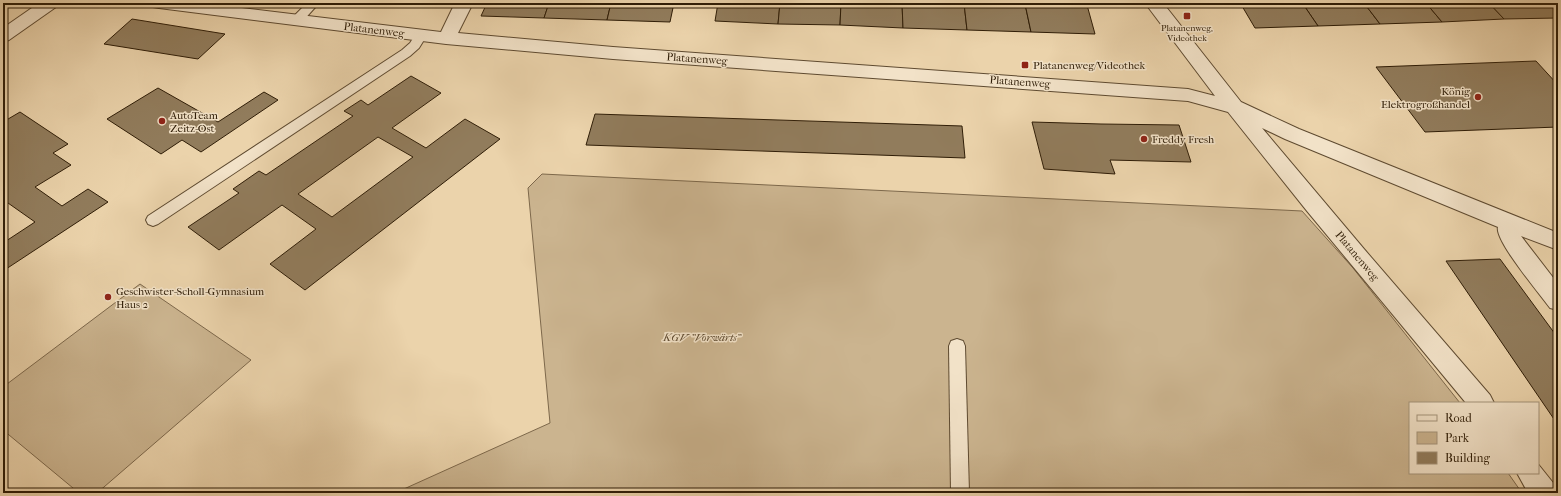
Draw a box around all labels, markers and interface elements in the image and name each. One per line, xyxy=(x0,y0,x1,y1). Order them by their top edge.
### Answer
marker: Platanenweg, Videothek xyxy=(1182,11,1192,21)
street label: Platanenweg xyxy=(343,20,405,40)
place label: Platanenweg, Videothek xyxy=(1161,23,1213,43)
street label: Platanenweg xyxy=(666,50,728,68)
place label: Platanenweg/Videothek xyxy=(1033,59,1145,72)
marker: Platanenweg/Videothek xyxy=(1020,60,1030,70)
street label: Platanenweg xyxy=(989,73,1051,91)
place label: König Elektrogroßhandel xyxy=(1381,85,1470,111)
marker: König Elektrogroßhandel xyxy=(1473,92,1483,102)
place label: AutoTeam Zeitz-Ost xyxy=(169,109,219,135)
marker: AutoTeam Zeitz-Ost xyxy=(157,116,167,126)
place label: Freddy Fresh xyxy=(1152,133,1215,146)
marker: Freddy Fresh xyxy=(1139,134,1149,144)
street label: Platanenweg xyxy=(1332,228,1382,284)
place label: Geschwister-Scholl-Gymnasium Haus 2 xyxy=(116,285,265,311)
marker: Geschwister-Scholl-Gymnasium Haus 2 xyxy=(103,292,113,302)
park label: KGV "Vorwärts" xyxy=(662,331,743,344)
legend xyxy=(1409,402,1539,474)
text: Road xyxy=(1445,411,1472,425)
text: Park xyxy=(1445,431,1470,445)
text: Building xyxy=(1445,451,1490,465)

